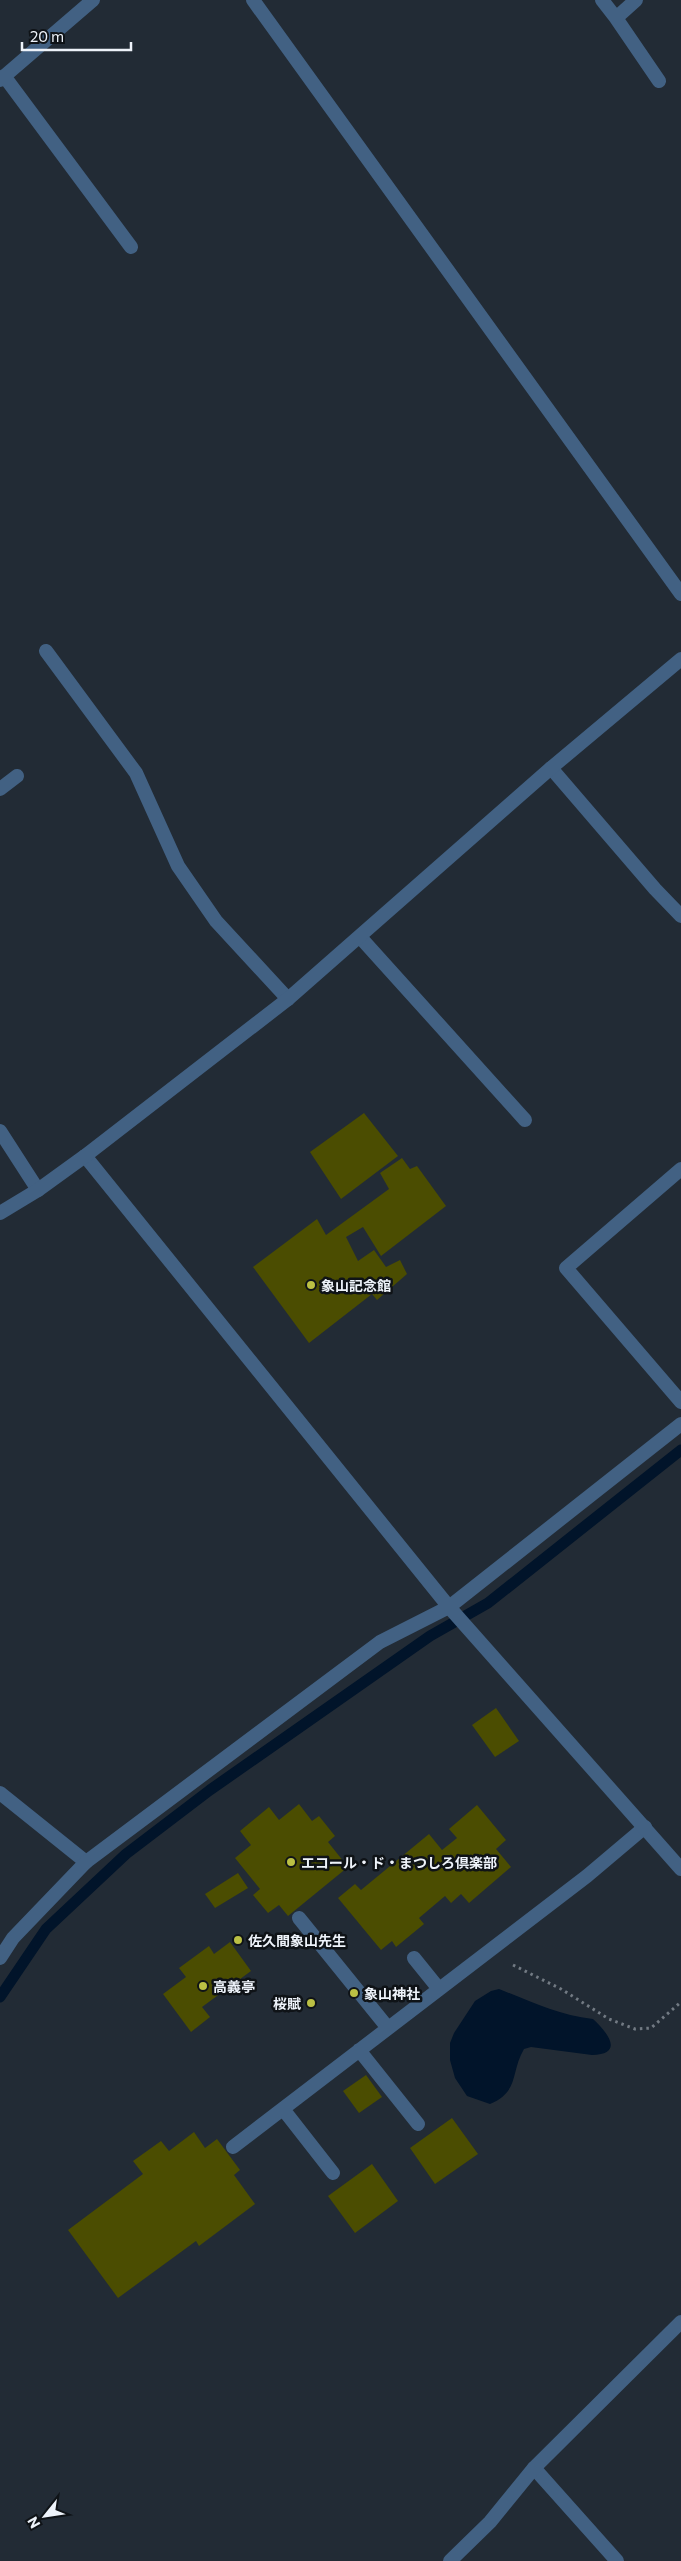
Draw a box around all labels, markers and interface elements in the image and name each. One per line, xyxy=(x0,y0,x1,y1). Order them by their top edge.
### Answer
scale bar xyxy=(22,20,131,52)
text: 20 m xyxy=(30,27,64,45)
place label: 象山記念館 xyxy=(321,1277,391,1294)
marker: 象山記念館 xyxy=(305,1279,317,1291)
place label: エコール・ド・まつしろ倶楽部 xyxy=(301,1854,497,1871)
marker: エコール・ド・まつしろ倶楽部 xyxy=(285,1856,297,1868)
place label: 佐久間象山先生 xyxy=(248,1932,346,1949)
marker: 佐久間象山先生 xyxy=(232,1934,244,1946)
place label: 高義亭 xyxy=(213,1978,255,1995)
marker: 高義亭 xyxy=(197,1980,209,1992)
place label: 象山神社 xyxy=(364,1985,420,2002)
marker: 象山神社 xyxy=(348,1987,360,1999)
place label: 桜賦 xyxy=(273,1995,301,2012)
marker: 桜賦 xyxy=(305,1997,317,2009)
north arrow xyxy=(20,2491,70,2541)
text: N xyxy=(23,2514,43,2532)

